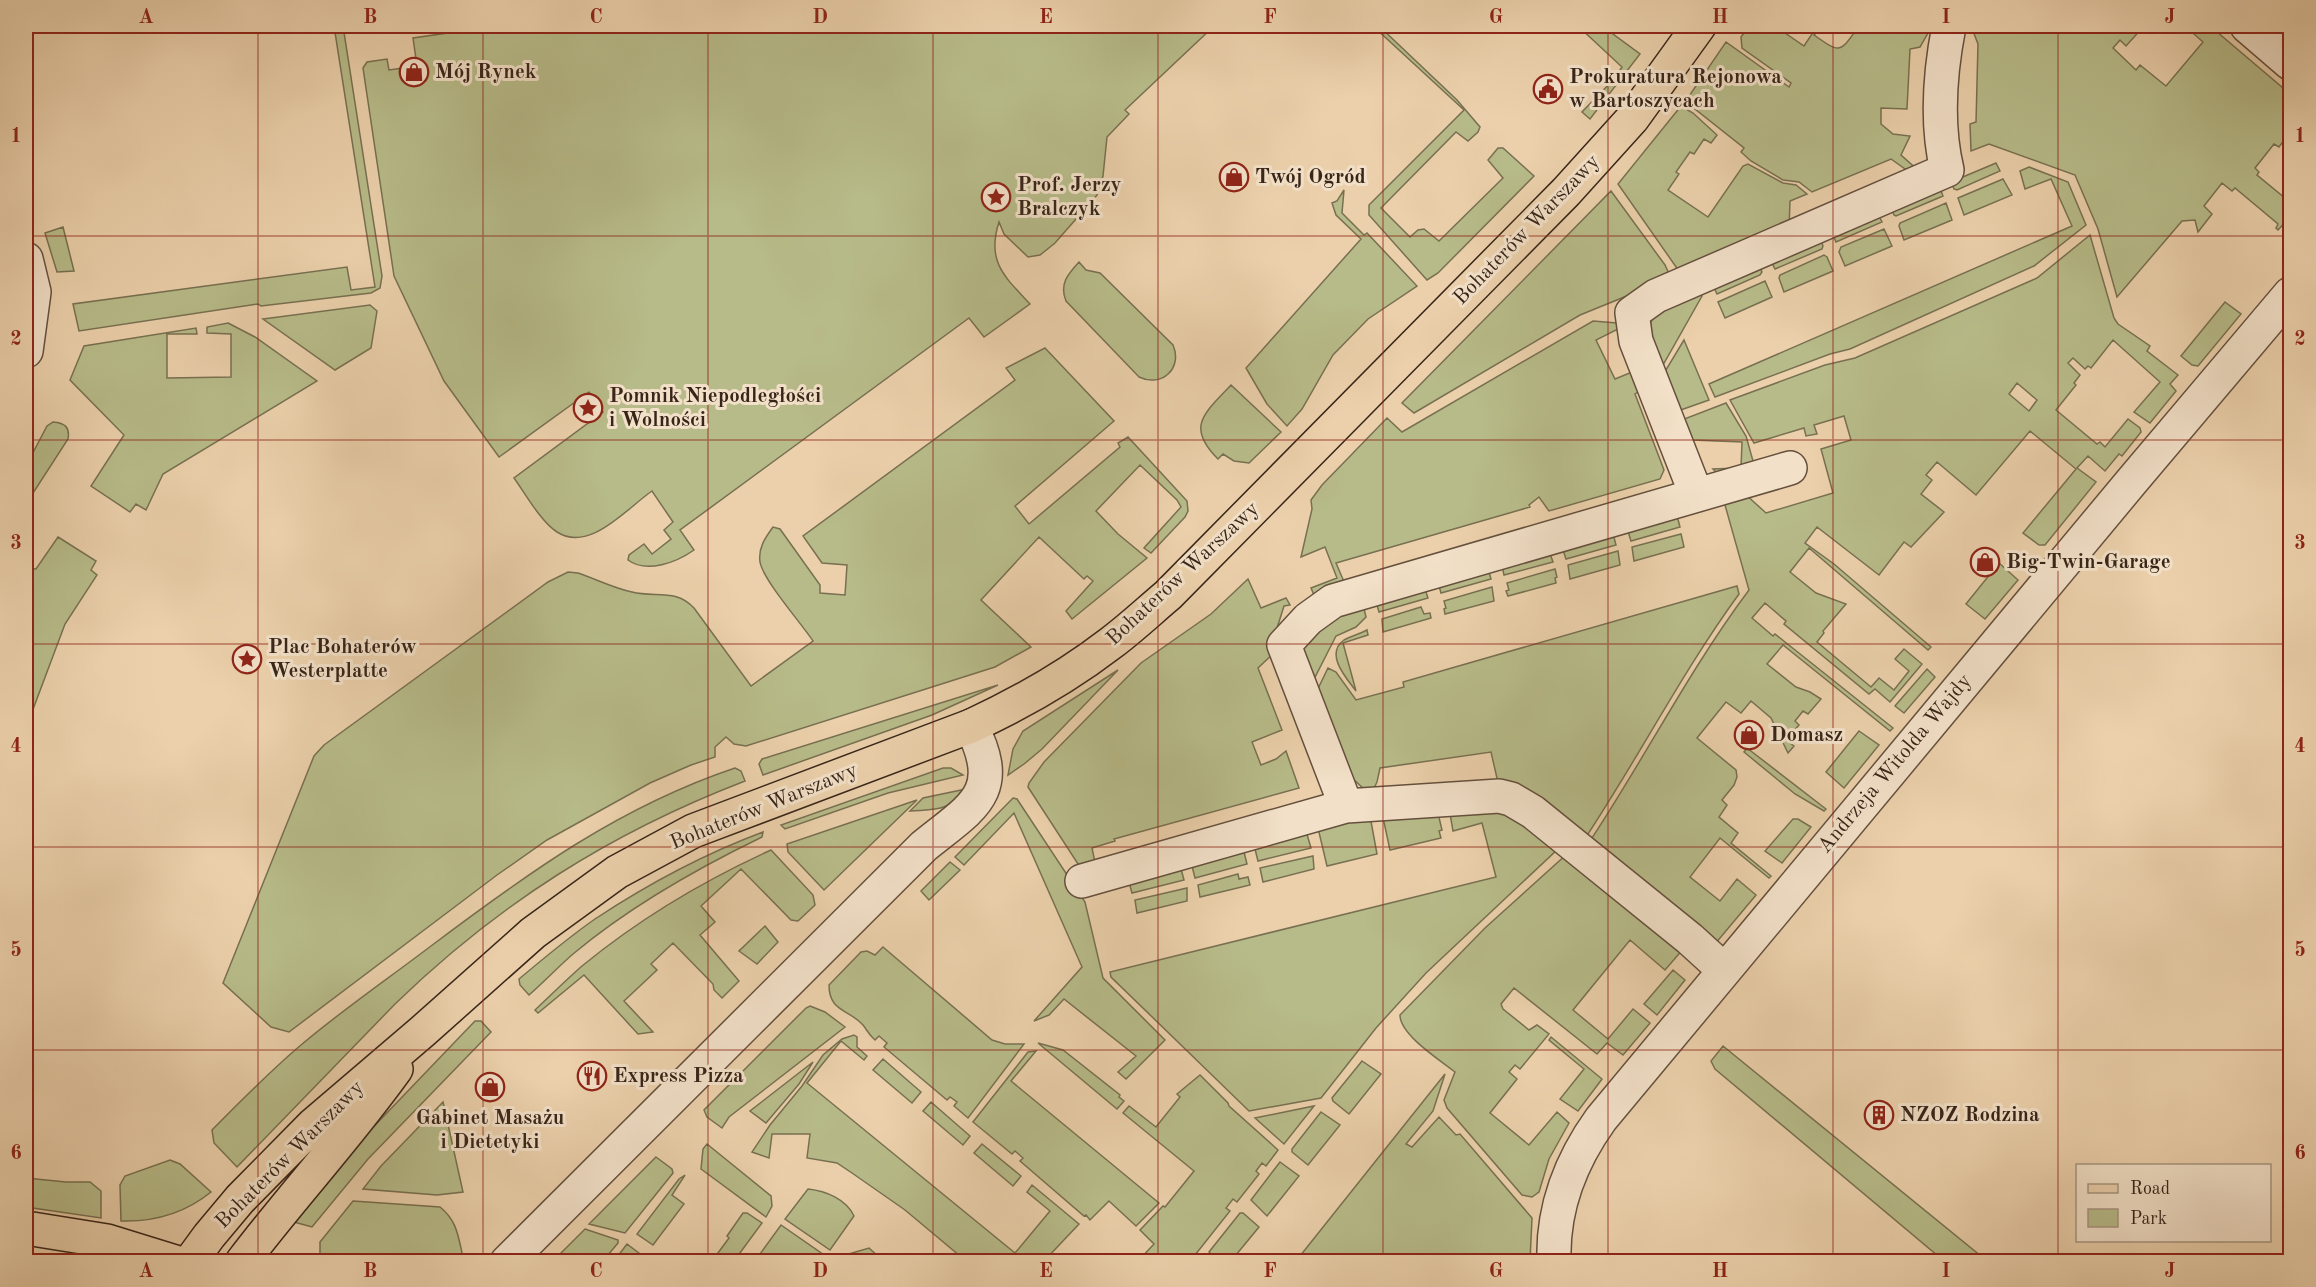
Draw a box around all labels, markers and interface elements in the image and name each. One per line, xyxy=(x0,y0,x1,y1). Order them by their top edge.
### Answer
text: A xyxy=(138,8,154,28)
text: B xyxy=(363,8,377,28)
text: C xyxy=(589,8,603,28)
text: D xyxy=(812,8,828,28)
text: E xyxy=(1039,8,1053,28)
text: F xyxy=(1263,8,1277,28)
text: G xyxy=(1489,8,1503,28)
text: H xyxy=(1712,8,1728,28)
text: I xyxy=(1942,8,1950,28)
text: J xyxy=(2165,8,2176,28)
shop icon: Mój Rynek xyxy=(398,56,430,88)
place label: Mój Rynek xyxy=(435,62,537,83)
place label: Prokuratura Rejonowa w Bartoszycach xyxy=(1569,67,1782,112)
public building icon: Prokuratura Rejonowa w Bartoszycach xyxy=(1532,73,1564,105)
text: 1 xyxy=(10,127,22,147)
text: 1 xyxy=(2294,127,2306,147)
street label: Bohaterów Warszawy xyxy=(1450,151,1604,309)
shop icon: Twój Ogród xyxy=(1218,161,1250,193)
place label: Twój Ogród xyxy=(1255,167,1366,188)
place label: Prof. Jerzy Bralczyk xyxy=(1017,175,1122,220)
place icon: Prof. Jerzy Bralczyk xyxy=(980,181,1012,213)
text: 2 xyxy=(10,330,22,350)
text: 2 xyxy=(2294,330,2306,350)
place label: Pomnik Niepodległości i Wolności xyxy=(609,386,821,431)
place icon: Pomnik Niepodległości i Wolności xyxy=(572,392,604,424)
street label: Bohaterów Warszawy xyxy=(1103,498,1263,650)
text: 3 xyxy=(10,534,22,554)
text: 3 xyxy=(2294,534,2306,554)
shop icon: Big-Twin-Garage xyxy=(1969,546,2001,578)
place label: Big-Twin-Garage xyxy=(2006,552,2171,573)
place label: Plac Bohaterów Westerplatte xyxy=(268,637,417,682)
place icon: Plac Bohaterów Westerplatte xyxy=(231,643,263,675)
street label: Andrzeja Witolda Wajdy xyxy=(1814,670,1976,858)
shop icon: Domasz xyxy=(1733,719,1765,751)
place label: Domasz xyxy=(1770,725,1843,746)
text: 4 xyxy=(10,737,22,757)
text: 4 xyxy=(2294,737,2306,757)
street label: Bohaterów Warszawy xyxy=(667,760,861,854)
text: 5 xyxy=(10,940,22,961)
text: 5 xyxy=(2294,940,2306,961)
restaurant icon: Express Pizza xyxy=(576,1060,608,1092)
place label: Express Pizza xyxy=(613,1066,744,1087)
shop icon: Gabinet Masażu i Dietetyki xyxy=(474,1071,506,1103)
street label: Bohaterów Warszawy xyxy=(212,1077,368,1233)
building icon: NZOZ Rodzina xyxy=(1863,1099,1895,1131)
place label: NZOZ Rodzina xyxy=(1900,1105,2040,1126)
place label: Gabinet Masażu i Dietetyki xyxy=(416,1108,564,1153)
text: 6 xyxy=(10,1144,22,1164)
text: 6 xyxy=(2294,1144,2306,1164)
legend xyxy=(2076,1164,2271,1242)
text: Road xyxy=(2130,1180,2170,1198)
text: Park xyxy=(2130,1210,2167,1228)
text: A xyxy=(138,1262,154,1282)
text: B xyxy=(363,1262,377,1282)
text: C xyxy=(589,1262,603,1282)
text: D xyxy=(812,1262,828,1282)
text: E xyxy=(1039,1262,1053,1282)
text: F xyxy=(1263,1262,1277,1282)
text: G xyxy=(1489,1262,1503,1282)
text: H xyxy=(1712,1262,1728,1282)
text: I xyxy=(1942,1262,1950,1282)
text: J xyxy=(2165,1262,2176,1282)

